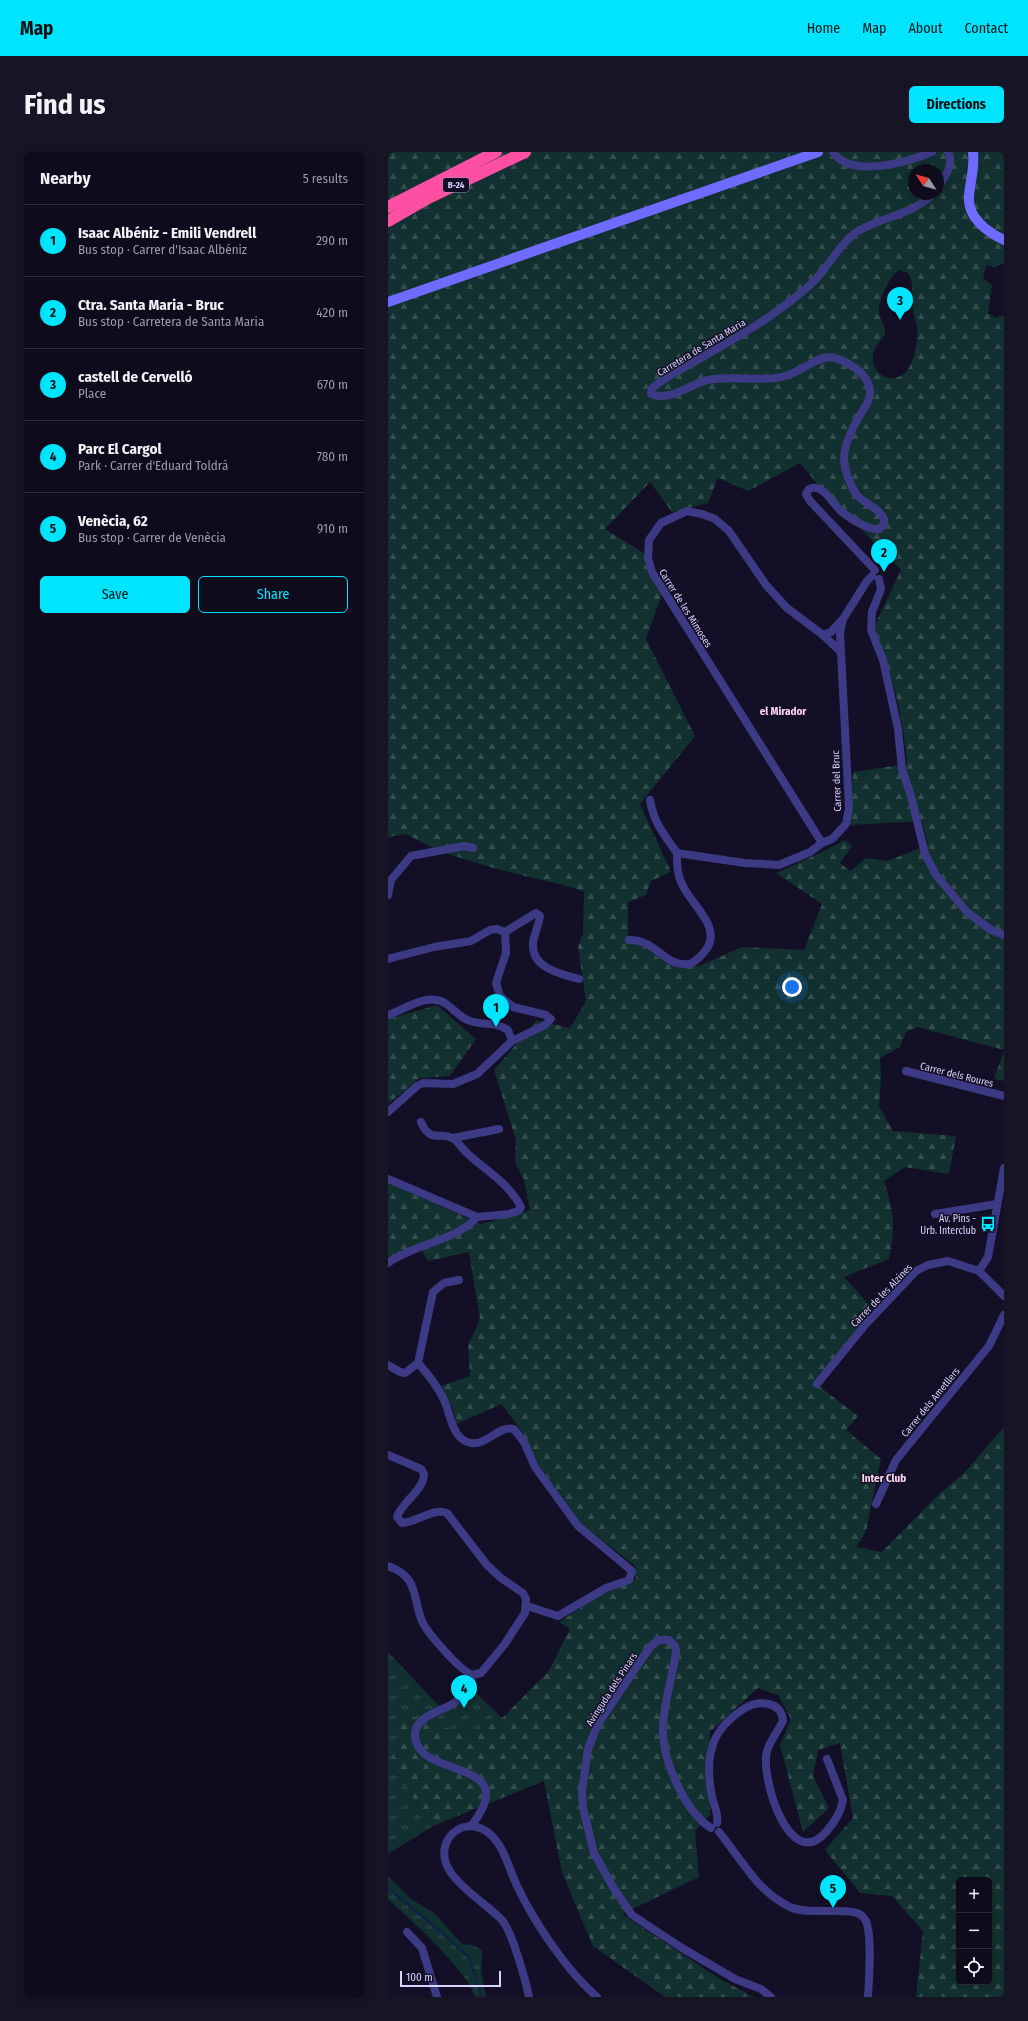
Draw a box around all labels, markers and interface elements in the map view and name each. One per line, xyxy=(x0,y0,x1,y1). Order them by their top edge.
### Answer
text: Map xyxy=(20,17,53,40)
text: Home xyxy=(807,20,840,37)
text: Map xyxy=(862,20,886,37)
text: About xyxy=(908,20,943,37)
text: Contact xyxy=(965,20,1008,37)
button: Directions xyxy=(909,86,1004,123)
text: Find us xyxy=(24,88,106,121)
north arrow xyxy=(908,164,944,200)
text: Nearby xyxy=(40,168,91,189)
text: 5 results xyxy=(303,171,348,186)
road number: B-24 xyxy=(443,178,469,192)
text: Isaac Albéniz - Emili Vendrell xyxy=(78,224,256,242)
text: 1 xyxy=(50,233,56,248)
text: 290 m xyxy=(316,233,348,248)
text: Bus stop · Carrer d'Isaac Albéniz xyxy=(78,242,247,257)
pin: 3 xyxy=(887,287,913,320)
text: Ctra. Santa Maria - Bruc xyxy=(78,296,224,314)
text: 2 xyxy=(50,305,56,320)
text: 420 m xyxy=(316,305,348,320)
text: Bus stop · Carretera de Santa Maria xyxy=(78,314,264,329)
street label: Carretera de Santa Maria xyxy=(655,317,748,379)
text: castell de Cervelló xyxy=(78,368,192,386)
text: 3 xyxy=(50,377,56,392)
text: 670 m xyxy=(317,377,348,392)
text: Place xyxy=(78,386,106,401)
text: Parc El Cargol xyxy=(78,440,162,458)
text: 4 xyxy=(50,449,56,464)
text: 780 m xyxy=(317,449,348,464)
text: Park · Carrer d'Eduard Toldrà xyxy=(78,458,228,473)
text: Venècia, 62 xyxy=(78,512,148,530)
text: 5 xyxy=(50,521,56,536)
text: 910 m xyxy=(317,521,348,536)
text: Bus stop · Carrer de Venècia xyxy=(78,530,226,545)
pin: 2 xyxy=(871,539,897,572)
street label: Carrer de les Mimoses xyxy=(656,567,714,650)
button: Save xyxy=(40,576,190,613)
button: Share xyxy=(198,576,348,613)
district label: el Mirador xyxy=(760,705,807,718)
street label: Carrer del Bruc xyxy=(830,749,844,812)
your location xyxy=(782,977,802,997)
pin: 1 xyxy=(483,994,509,1027)
street label: Carrer dels Roures xyxy=(919,1060,995,1090)
place label: Av. Pins - Urb. Interclub xyxy=(920,1213,976,1237)
bus stop icon: Av. Pins - Urb. Interclub xyxy=(979,1215,997,1233)
street label: Carrer de les Alzines xyxy=(849,1262,915,1330)
street label: Carrer dels Ametllers xyxy=(899,1366,962,1440)
district label: Inter Club xyxy=(862,1472,906,1485)
street label: Avinguda dels Pinars xyxy=(584,1651,640,1728)
pin: 4 xyxy=(451,1675,477,1708)
pin: 5 xyxy=(820,1875,846,1908)
map controls xyxy=(956,1877,992,1985)
button: + xyxy=(956,1877,992,1913)
button: − xyxy=(956,1913,992,1949)
button: locate xyxy=(956,1949,992,1985)
scale bar xyxy=(400,1969,501,1988)
text: 100 m xyxy=(406,1971,433,1984)

